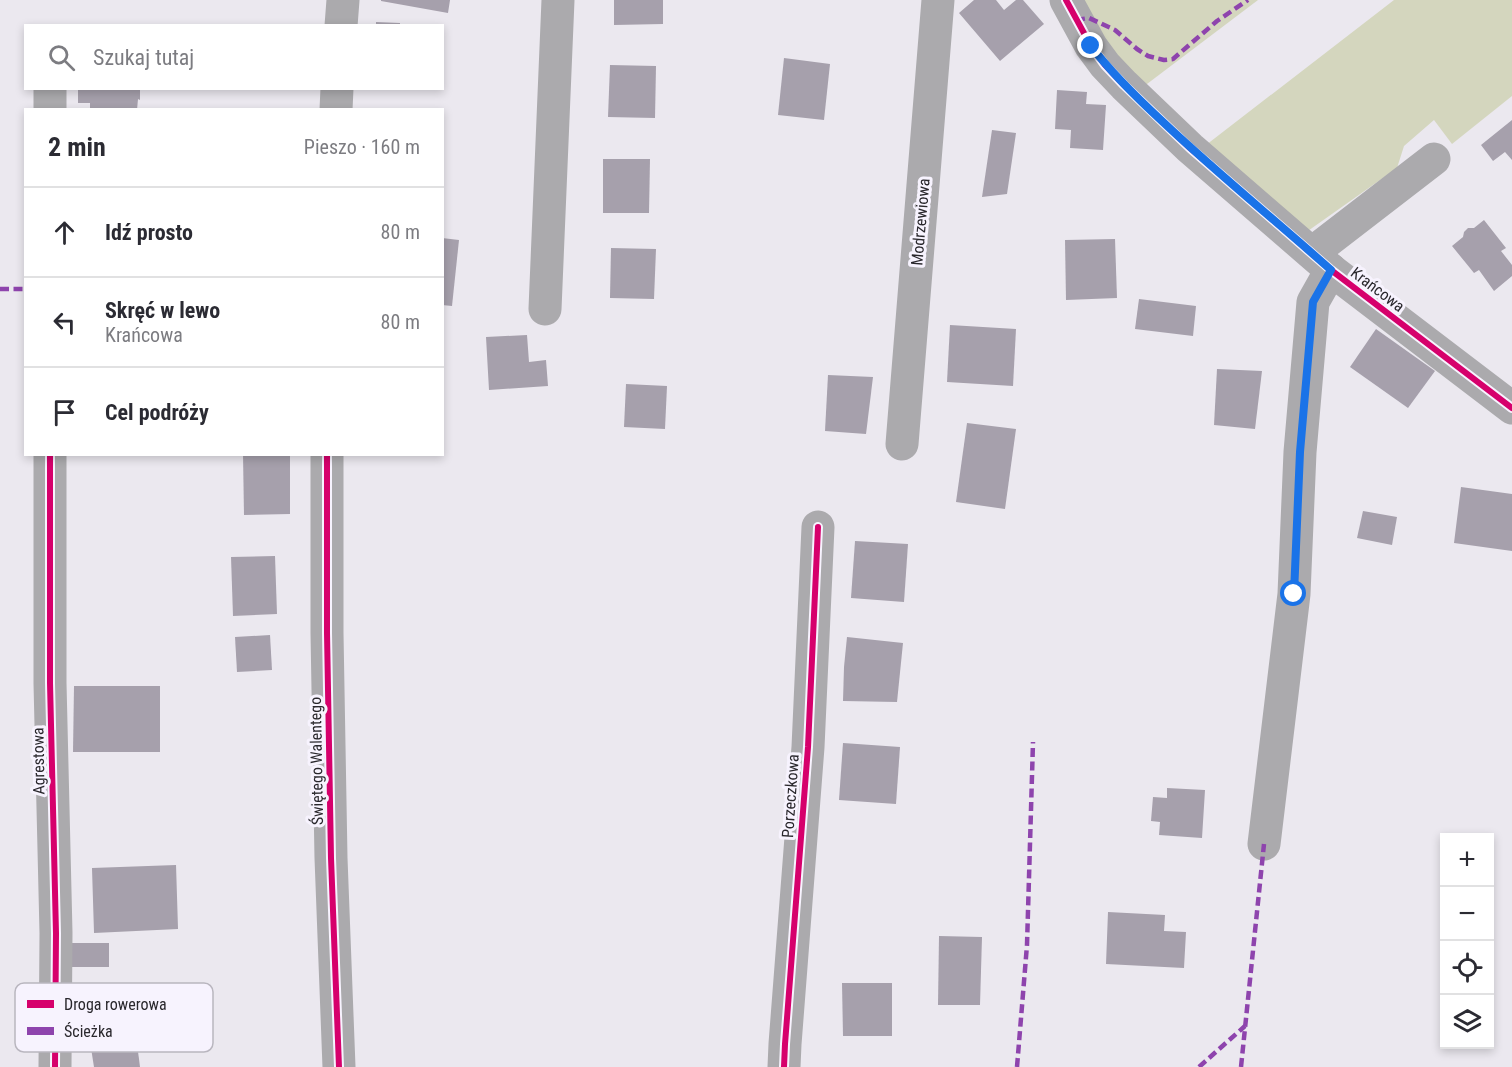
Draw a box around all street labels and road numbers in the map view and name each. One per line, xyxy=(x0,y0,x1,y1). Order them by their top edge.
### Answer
street label: Modrzewiowa xyxy=(907,178,934,266)
street label: Krańcowa xyxy=(1347,263,1408,316)
street label: Świętego Walentego xyxy=(306,697,327,825)
street label: Agrestowa xyxy=(28,727,49,795)
street label: Porzeczkowa xyxy=(778,754,803,838)

